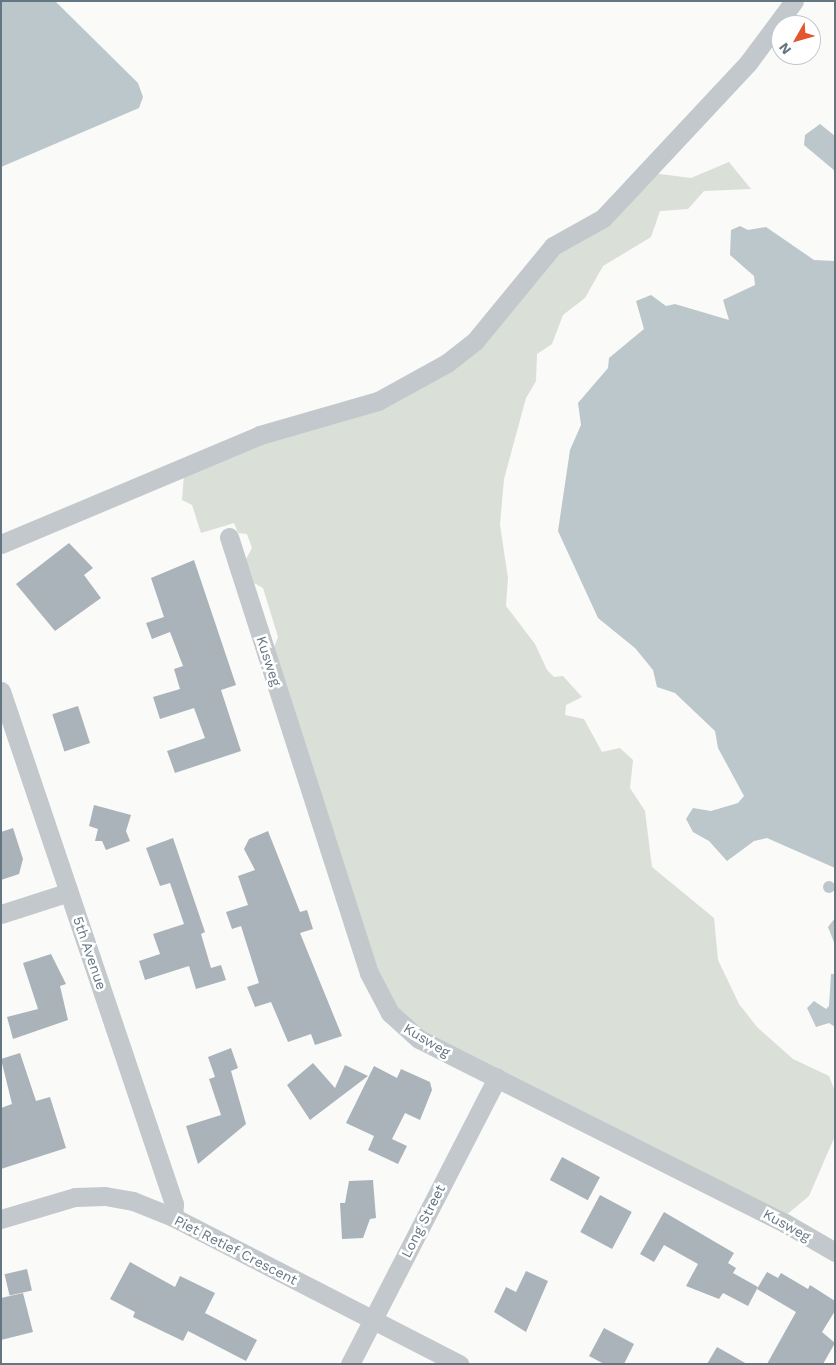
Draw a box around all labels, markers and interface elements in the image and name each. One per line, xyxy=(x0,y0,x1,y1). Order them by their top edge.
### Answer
north arrow xyxy=(771,15,821,65)
text: N xyxy=(775,40,794,58)
street label: Kusweg xyxy=(253,634,285,688)
street label: 5th Avenue xyxy=(70,914,110,992)
street label: Kusweg xyxy=(401,1020,453,1060)
street label: Long Street xyxy=(397,1182,449,1260)
street label: Kusweg xyxy=(760,1205,814,1245)
street label: Piet Retief Crescent xyxy=(171,1212,301,1288)

